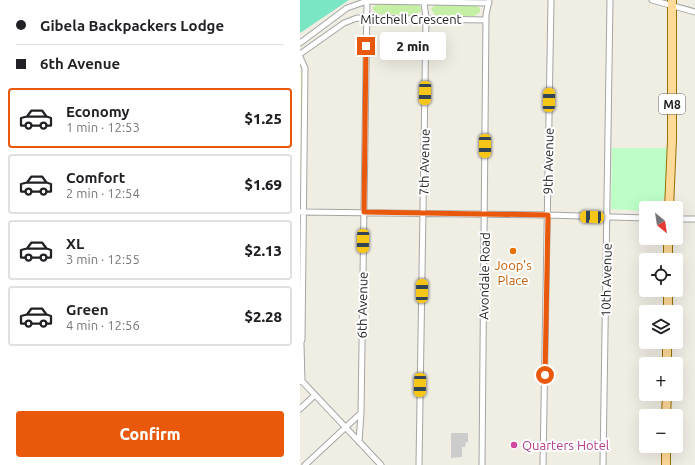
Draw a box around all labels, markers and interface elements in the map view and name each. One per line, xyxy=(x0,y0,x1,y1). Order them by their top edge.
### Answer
street label: Mitchell Crescent xyxy=(360,12,462,26)
text: Gibela Backpackers Lodge xyxy=(40,17,224,34)
callout: 2 min xyxy=(380,32,446,60)
route end xyxy=(357,37,375,55)
text: 2 min xyxy=(396,39,430,53)
text: 6th Avenue xyxy=(40,55,120,72)
car xyxy=(419,81,431,105)
car xyxy=(543,88,555,112)
road number: M8 xyxy=(659,94,685,114)
icon: car xyxy=(18,100,54,136)
text: Economy xyxy=(66,103,130,120)
text: $1.25 xyxy=(244,110,282,127)
text: 1 min · 12:53 xyxy=(66,120,140,134)
street label: 9th Avenue xyxy=(540,128,556,194)
street label: 7th Avenue xyxy=(416,129,432,195)
car xyxy=(479,134,491,158)
icon: car xyxy=(18,166,54,202)
text: Comfort xyxy=(66,169,125,186)
text: $1.69 xyxy=(244,176,282,193)
text: 2 min · 12:54 xyxy=(66,186,140,200)
north arrow xyxy=(639,201,683,245)
map controls xyxy=(639,201,683,453)
car xyxy=(580,211,604,223)
car xyxy=(357,229,369,253)
icon: car xyxy=(18,232,54,268)
street label: Avondale Road xyxy=(476,232,492,320)
text: XL xyxy=(66,235,84,252)
text: $2.13 xyxy=(244,242,282,259)
street label: 10th Avenue xyxy=(598,243,614,317)
marker: Joop's Place xyxy=(508,246,518,256)
text: 3 min · 12:55 xyxy=(66,252,140,266)
button: locate xyxy=(639,253,683,297)
place label: Joop's Place xyxy=(494,258,532,287)
street label: 6th Avenue xyxy=(354,272,370,338)
car xyxy=(416,279,428,303)
icon: car xyxy=(18,298,54,334)
text: Green xyxy=(66,301,108,318)
button: layers xyxy=(639,305,683,349)
text: $2.28 xyxy=(244,308,282,325)
text: 4 min · 12:56 xyxy=(66,318,140,332)
button: + xyxy=(639,357,683,401)
route start xyxy=(536,366,554,384)
car xyxy=(414,373,426,397)
button: − xyxy=(639,409,683,453)
button: Confirm xyxy=(16,411,284,457)
place label: Quarters Hotel xyxy=(522,438,610,453)
marker: Quarters Hotel xyxy=(509,440,519,450)

